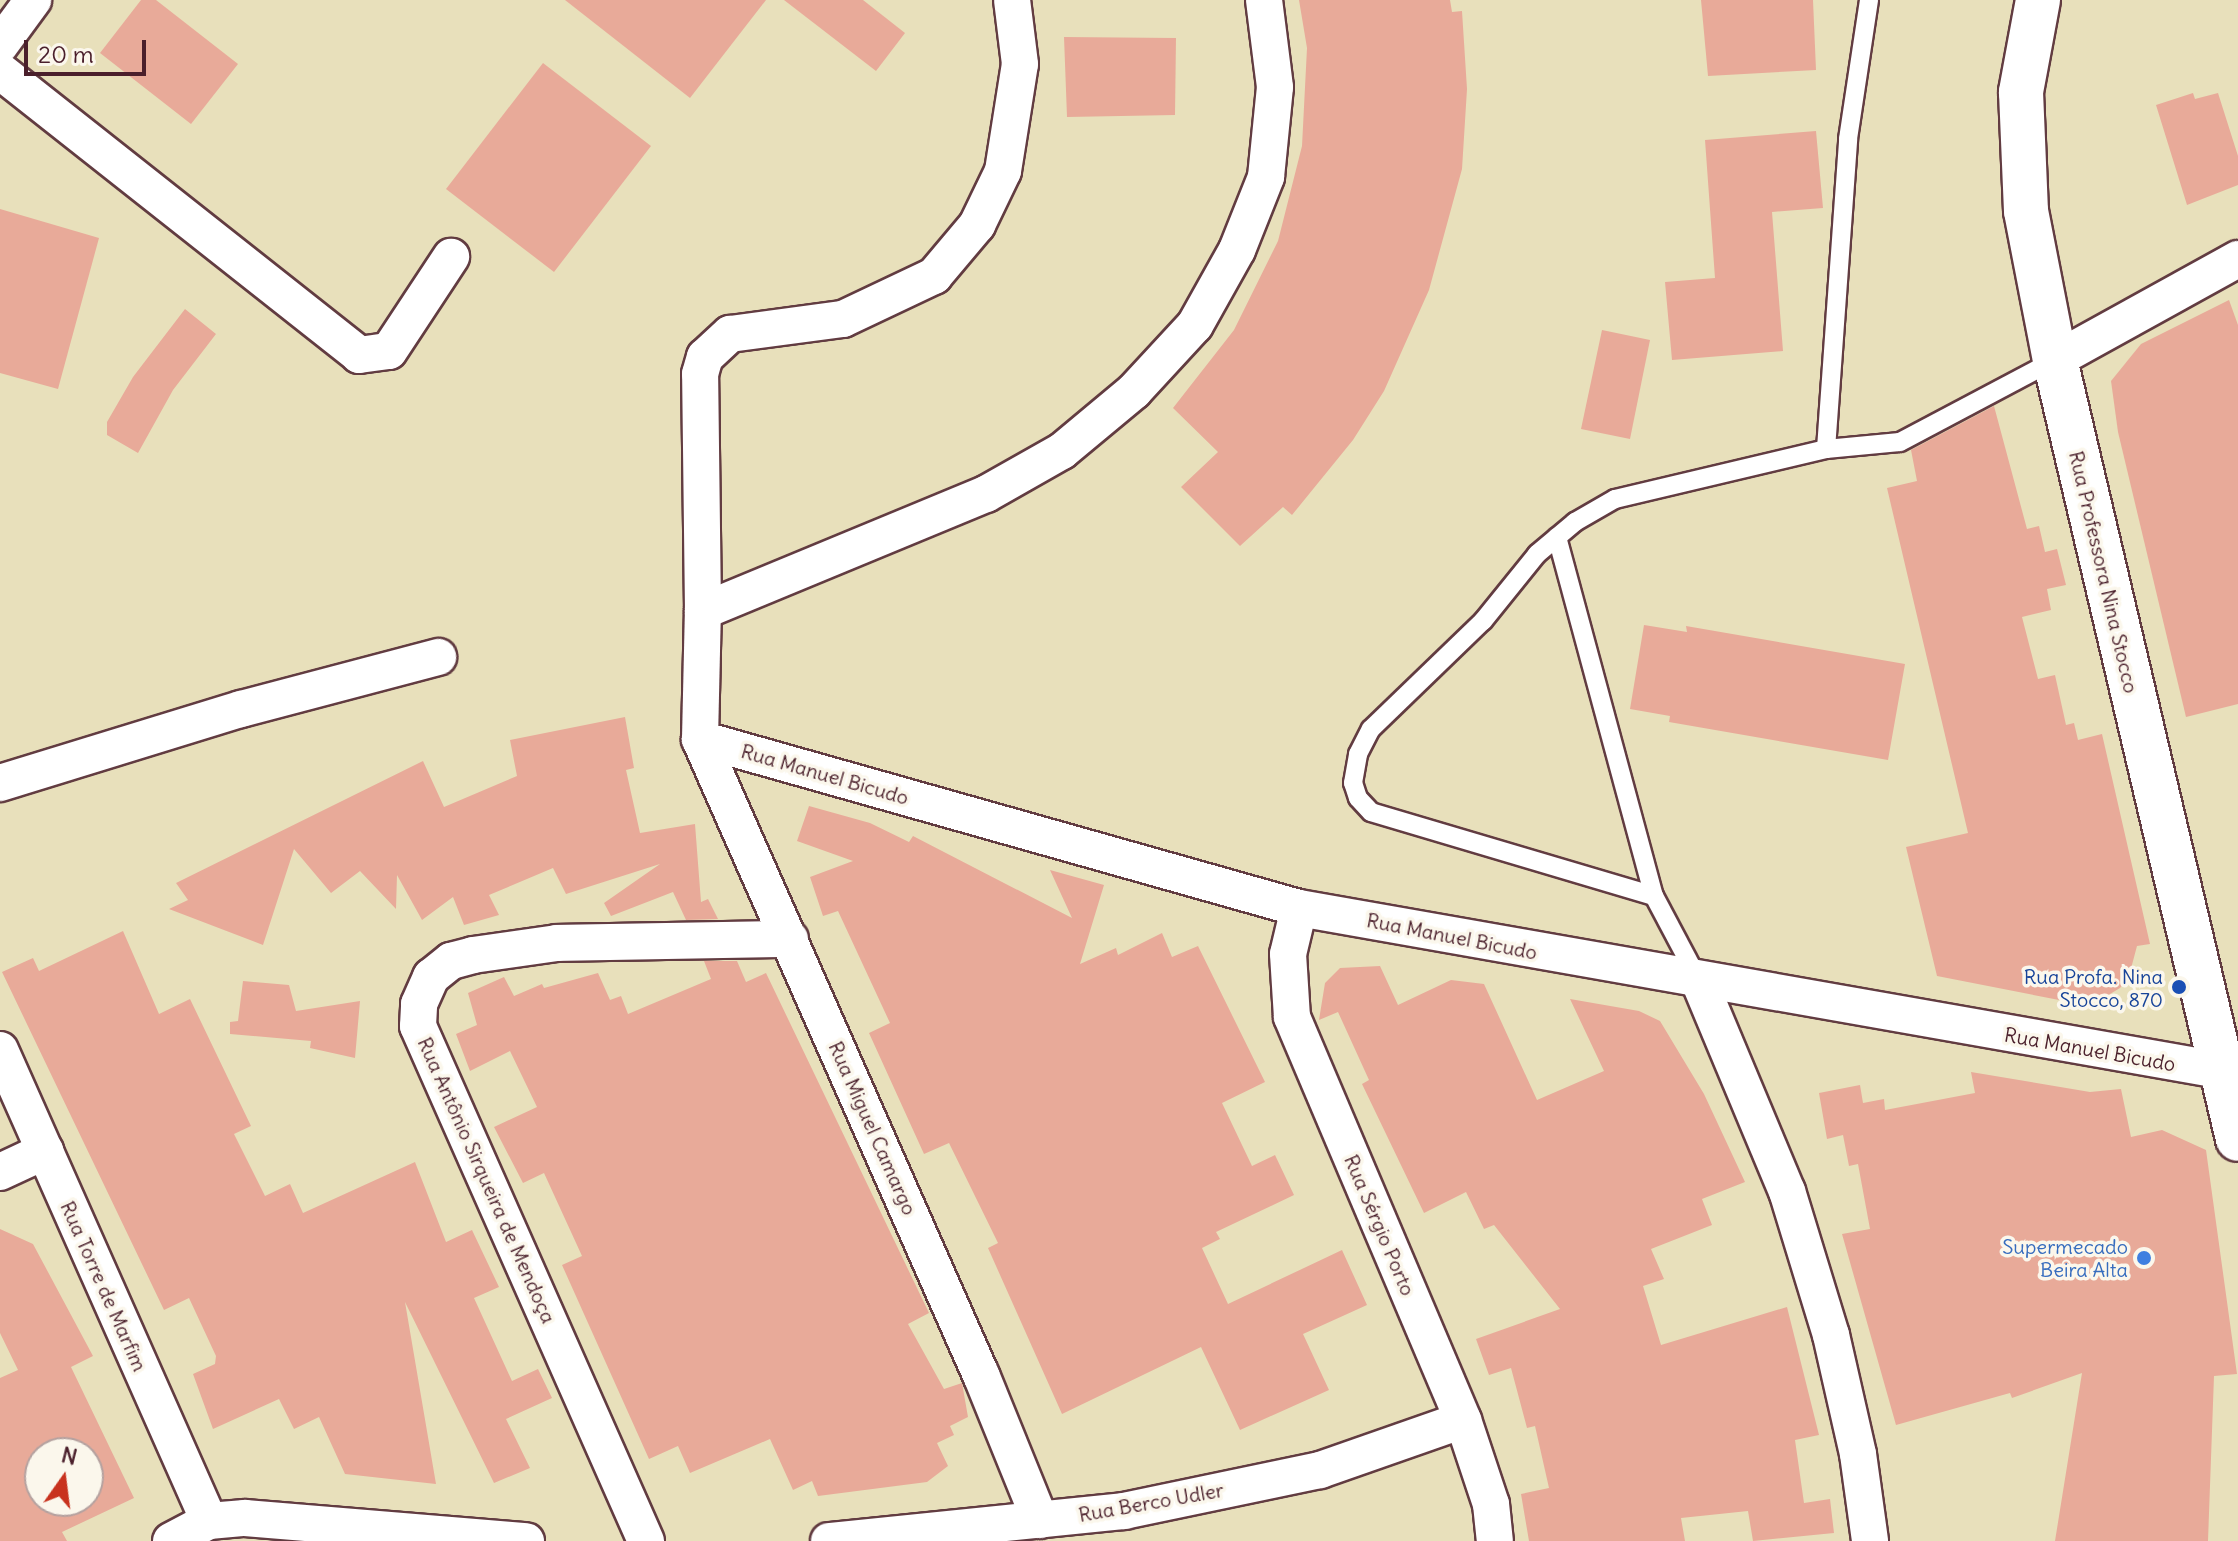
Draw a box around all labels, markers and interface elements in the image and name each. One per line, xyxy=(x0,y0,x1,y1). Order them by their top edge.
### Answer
scale bar xyxy=(28,24,150,74)
text: 20 m xyxy=(38,39,94,69)
street label: Rua Professora Nina Stocco xyxy=(2064,449,2144,695)
street label: Rua Manuel Bicudo xyxy=(738,739,912,809)
street label: Rua Manuel Bicudo xyxy=(1365,908,1539,964)
place label: Rua Profa. Nina Stocco, 870 xyxy=(2024,964,2163,1011)
marker: Rua Profa. Nina Stocco, 870 xyxy=(2170,978,2188,996)
street label: Rua Manuel Bicudo xyxy=(2003,1022,2177,1076)
street label: Rua Antônio Sirqueira de Mendoça xyxy=(413,1033,561,1327)
street label: Rua Miguel Camargo xyxy=(824,1037,922,1219)
street label: Rua Sérgio Porto xyxy=(1339,1151,1421,1299)
street label: Rua Torre de Marfim xyxy=(56,1197,152,1375)
place label: Supermecado Beira Alta xyxy=(2002,1234,2128,1281)
marker: Supermecado Beira Alta xyxy=(2135,1249,2153,1267)
north arrow xyxy=(24,1437,104,1517)
text: N xyxy=(59,1440,80,1471)
street label: Rua Berco Udler xyxy=(1077,1477,1225,1527)

